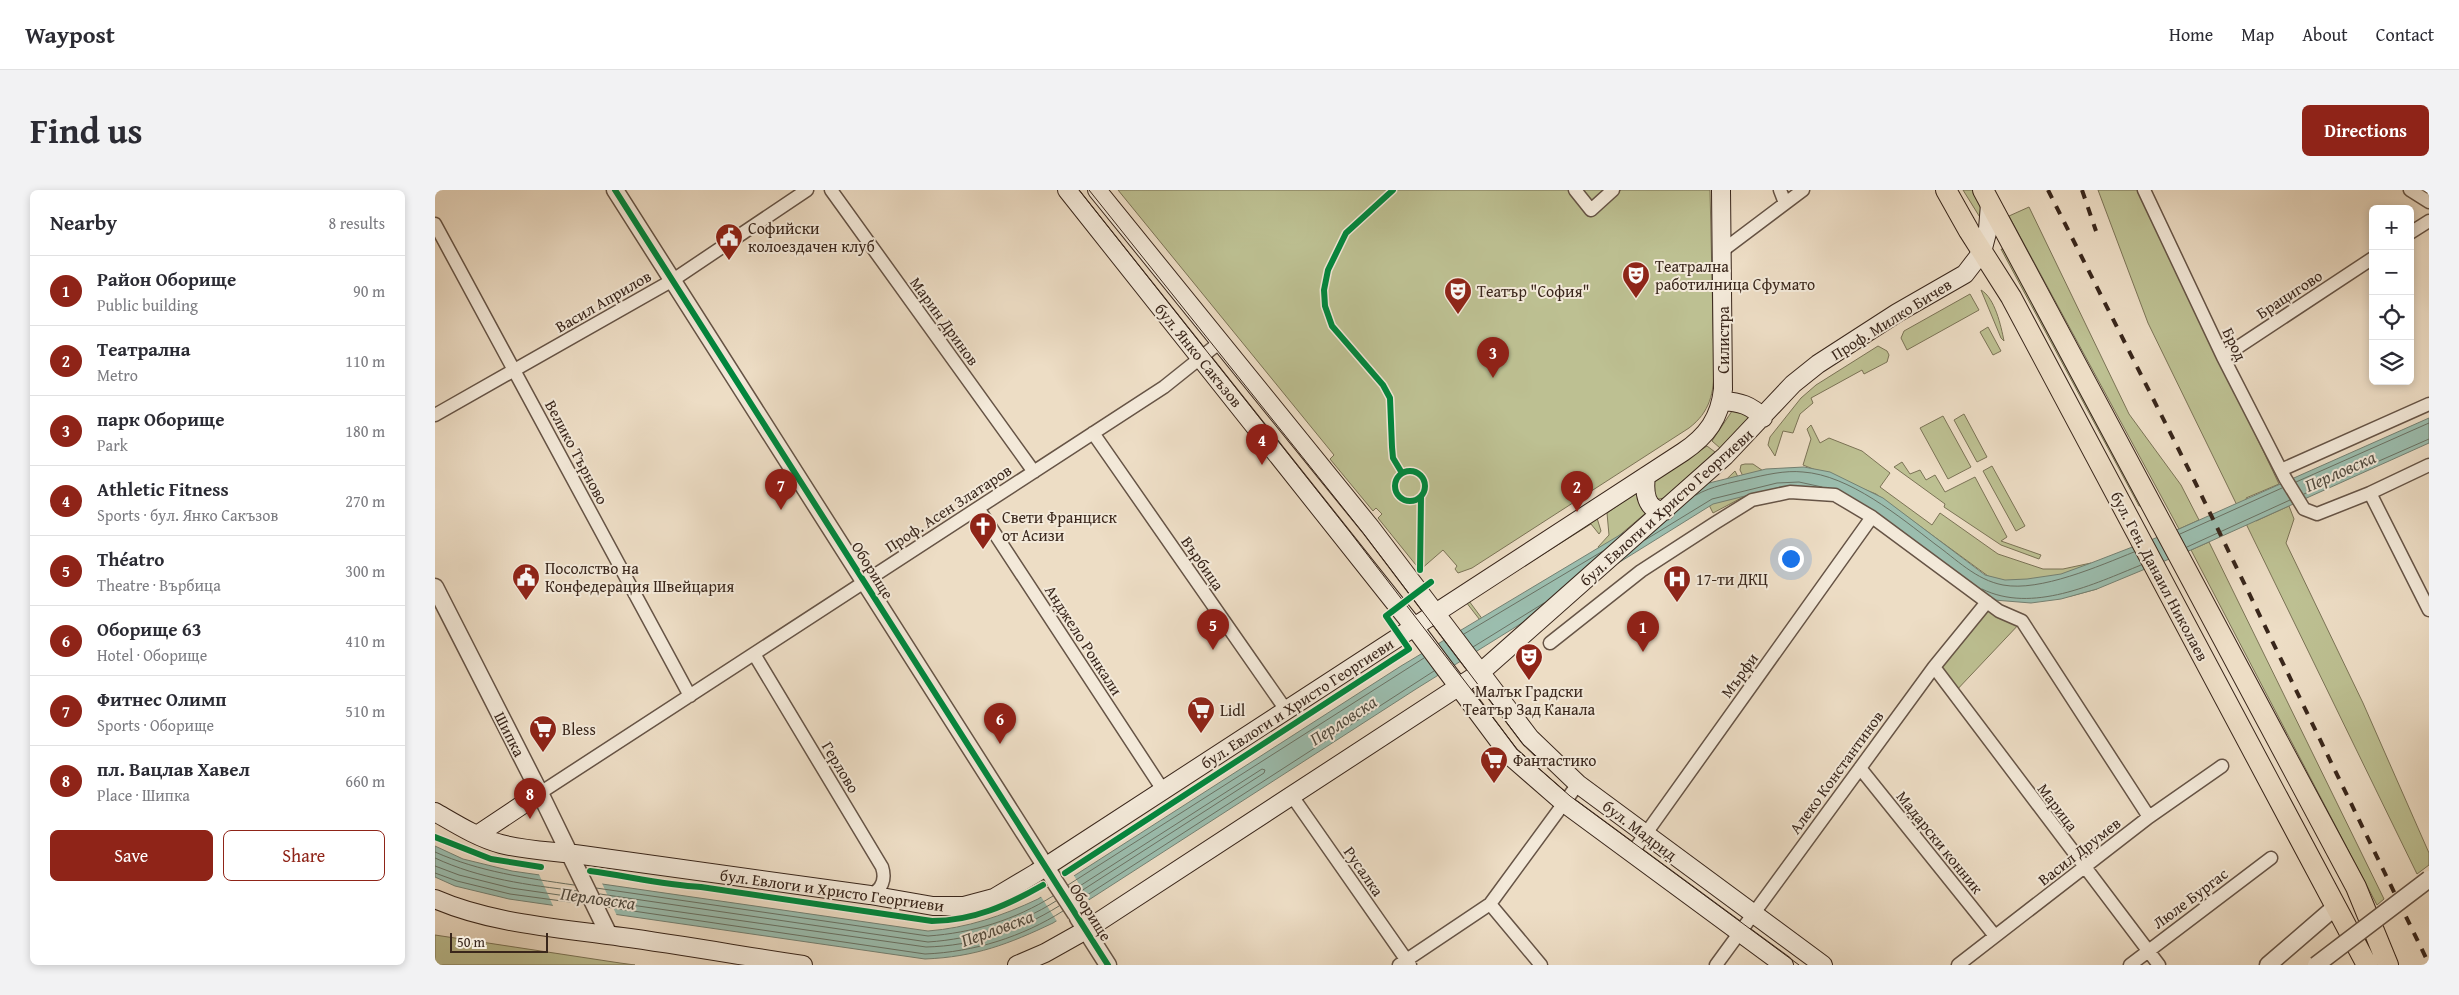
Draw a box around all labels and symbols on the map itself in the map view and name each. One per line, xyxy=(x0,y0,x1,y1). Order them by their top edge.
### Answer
place label: Софийски колоездачен клуб xyxy=(748,216,875,258)
public building icon: Софийски колоездачен клуб xyxy=(714,222,744,261)
place label: Театрална работилница Сфумато xyxy=(1655,254,1815,296)
theatre icon: Театрална работилница Сфумато xyxy=(1621,260,1651,299)
street label: Васил Априлов xyxy=(551,264,656,338)
street label: Брацигово xyxy=(2251,264,2327,324)
street label: Марин Дринов xyxy=(905,272,986,371)
street label: Проф. Милко Бичев xyxy=(1826,272,1956,366)
theatre icon: Театър "София" xyxy=(1443,276,1473,315)
place label: Театър "София" xyxy=(1477,279,1590,303)
street label: бул. Янко Сакъзов xyxy=(1149,298,1249,413)
street label: Силистра xyxy=(1711,306,1735,374)
street label: Брод xyxy=(2217,323,2253,365)
pin: 3 xyxy=(1477,337,1509,378)
street label: Велико Търново xyxy=(539,395,615,509)
street label: бул. Евлоги и Христо Георгиеви xyxy=(1574,422,1758,592)
pin: 4 xyxy=(1246,424,1278,465)
water label: Перловска xyxy=(2300,443,2381,499)
street label: Проф. Асен Златаров xyxy=(880,458,1016,558)
pin: 7 xyxy=(765,469,797,510)
pin: 2 xyxy=(1561,471,1593,512)
street label: бул. Ген. Данаил Николаев xyxy=(2105,487,2215,665)
place label: Свети Франциск от Асизи xyxy=(1002,505,1117,547)
church icon: Свети Франциск от Асизи xyxy=(968,511,998,550)
street label: Върбица xyxy=(1176,531,1231,595)
street label: Оборище xyxy=(846,536,900,604)
your location xyxy=(1778,546,1804,572)
place label: Посолство на Конфедерация Швейцария xyxy=(545,556,734,598)
public building icon: Посолство на Конфедерация Швейцария xyxy=(511,562,541,601)
hospital icon: 17-ти ДКЦ xyxy=(1662,564,1692,603)
place label: 17-ти ДКЦ xyxy=(1696,567,1768,591)
street label: Анджело Ронкали xyxy=(1039,580,1129,701)
pin: 5 xyxy=(1197,609,1229,650)
pin: 1 xyxy=(1627,611,1659,652)
street label: бул. Евлоги и Христо Георгиеви xyxy=(1196,631,1399,775)
theatre icon: Малък Градски Театър Зад Канала xyxy=(1514,642,1544,681)
street label: Мърфи xyxy=(1714,647,1764,703)
place label: Малък Градски Театър Зад Канала xyxy=(1463,679,1596,721)
water label: Перловска xyxy=(1304,688,1383,752)
supermarket icon: Lidl xyxy=(1186,695,1216,734)
place label: Lidl xyxy=(1220,698,1246,722)
pin: 6 xyxy=(984,703,1016,744)
street label: Алеко Константинов xyxy=(1783,705,1889,839)
street label: Шипка xyxy=(488,707,532,761)
supermarket icon: Bless xyxy=(528,714,558,753)
place label: Bless xyxy=(562,717,596,741)
street label: Герлово xyxy=(816,736,866,798)
supermarket icon: Фантастико xyxy=(1479,745,1509,784)
place label: Фантастико xyxy=(1513,748,1597,772)
pin: 8 xyxy=(514,778,546,819)
street label: Марица xyxy=(2032,778,2084,837)
street label: Мадарски конник xyxy=(1891,785,1990,899)
street label: бул. Мадрид xyxy=(1598,794,1683,866)
street label: Васил Друмев xyxy=(2032,811,2126,891)
street label: Русалка xyxy=(1338,841,1390,901)
street label: бул. Евлоги и Христо Георгиеви xyxy=(718,862,946,918)
street label: Люле Бургас xyxy=(2147,862,2233,934)
street label: Оборище xyxy=(1064,878,1118,946)
water label: Перловска xyxy=(559,879,638,917)
water label: Перловска xyxy=(957,902,1038,954)
scale bar xyxy=(450,930,547,953)

